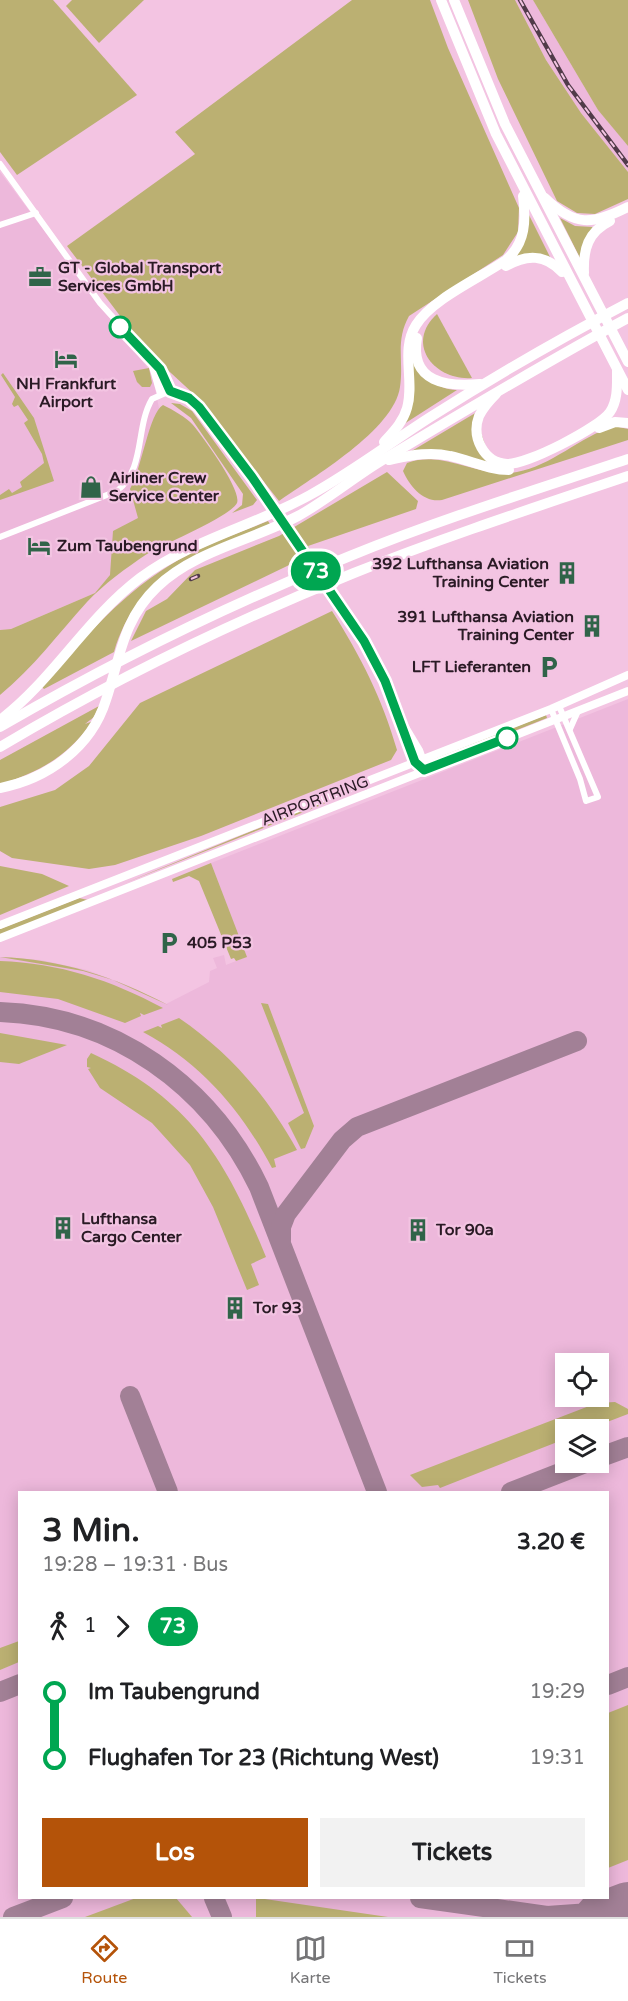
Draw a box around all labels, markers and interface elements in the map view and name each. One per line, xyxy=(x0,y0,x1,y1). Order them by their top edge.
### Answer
place label: GT - Global Transport Services GmbH xyxy=(58,258,222,296)
office icon: GT - Global Transport Services GmbH xyxy=(27,264,53,290)
unlabelled marker xyxy=(109,316,131,338)
hotel icon: NH Frankfurt Airport xyxy=(53,346,79,372)
place label: NH Frankfurt Airport xyxy=(16,374,117,412)
place label: Airliner Crew Service Center xyxy=(109,468,220,506)
shop icon: Airliner Crew Service Center xyxy=(78,474,104,500)
hotel icon: Zum Taubengrund xyxy=(26,533,52,559)
place label: Zum Taubengrund xyxy=(57,536,198,556)
line badge: 73 xyxy=(289,552,343,590)
place label: 392 Lufthansa Aviation Training Center xyxy=(372,554,550,592)
text: 73 xyxy=(303,559,329,584)
building icon: 392 Lufthansa Aviation Training Center xyxy=(554,560,580,586)
place label: 391 Lufthansa Aviation Training Center xyxy=(397,607,575,645)
building icon: 391 Lufthansa Aviation Training Center xyxy=(579,613,605,639)
parking icon: LFT Lieferanten xyxy=(536,654,562,680)
place label: LFT Lieferanten xyxy=(412,657,531,677)
unlabelled marker xyxy=(496,727,518,749)
street label: AIRPORTRING xyxy=(258,771,372,831)
parking icon: 405 P53 xyxy=(156,930,182,956)
place label: 405 P53 xyxy=(187,933,252,953)
place label: Lufthansa Cargo Center xyxy=(81,1209,183,1247)
building icon: Lufthansa Cargo Center xyxy=(50,1215,76,1241)
building icon: Tor 90a xyxy=(405,1217,431,1243)
place label: Tor 90a xyxy=(435,1220,494,1240)
building icon: Tor 93 xyxy=(222,1295,248,1321)
place label: Tor 93 xyxy=(252,1298,302,1318)
map controls xyxy=(555,1353,609,1473)
button: locate xyxy=(555,1353,609,1407)
button: layers xyxy=(555,1419,609,1473)
text: 3 Min. xyxy=(42,1511,140,1550)
text: 3.20 € xyxy=(517,1529,585,1555)
text: 19:28 – 19:31 · Bus xyxy=(42,1553,228,1577)
icon: walk xyxy=(42,1610,75,1643)
icon: forward xyxy=(106,1610,139,1643)
text: 1 xyxy=(84,1614,97,1638)
text: 73 xyxy=(160,1614,186,1639)
text: Im Taubengrund xyxy=(88,1679,260,1705)
text: 19:29 xyxy=(530,1680,585,1704)
text: Flughafen Tor 23 (Richtung West) xyxy=(88,1745,439,1771)
text: 19:31 xyxy=(530,1746,585,1770)
button: Los xyxy=(42,1818,308,1887)
button: Tickets xyxy=(320,1818,585,1887)
tab: Route xyxy=(81,1932,127,1988)
tab: Karte xyxy=(290,1932,331,1988)
tab: Tickets xyxy=(493,1932,547,1988)

